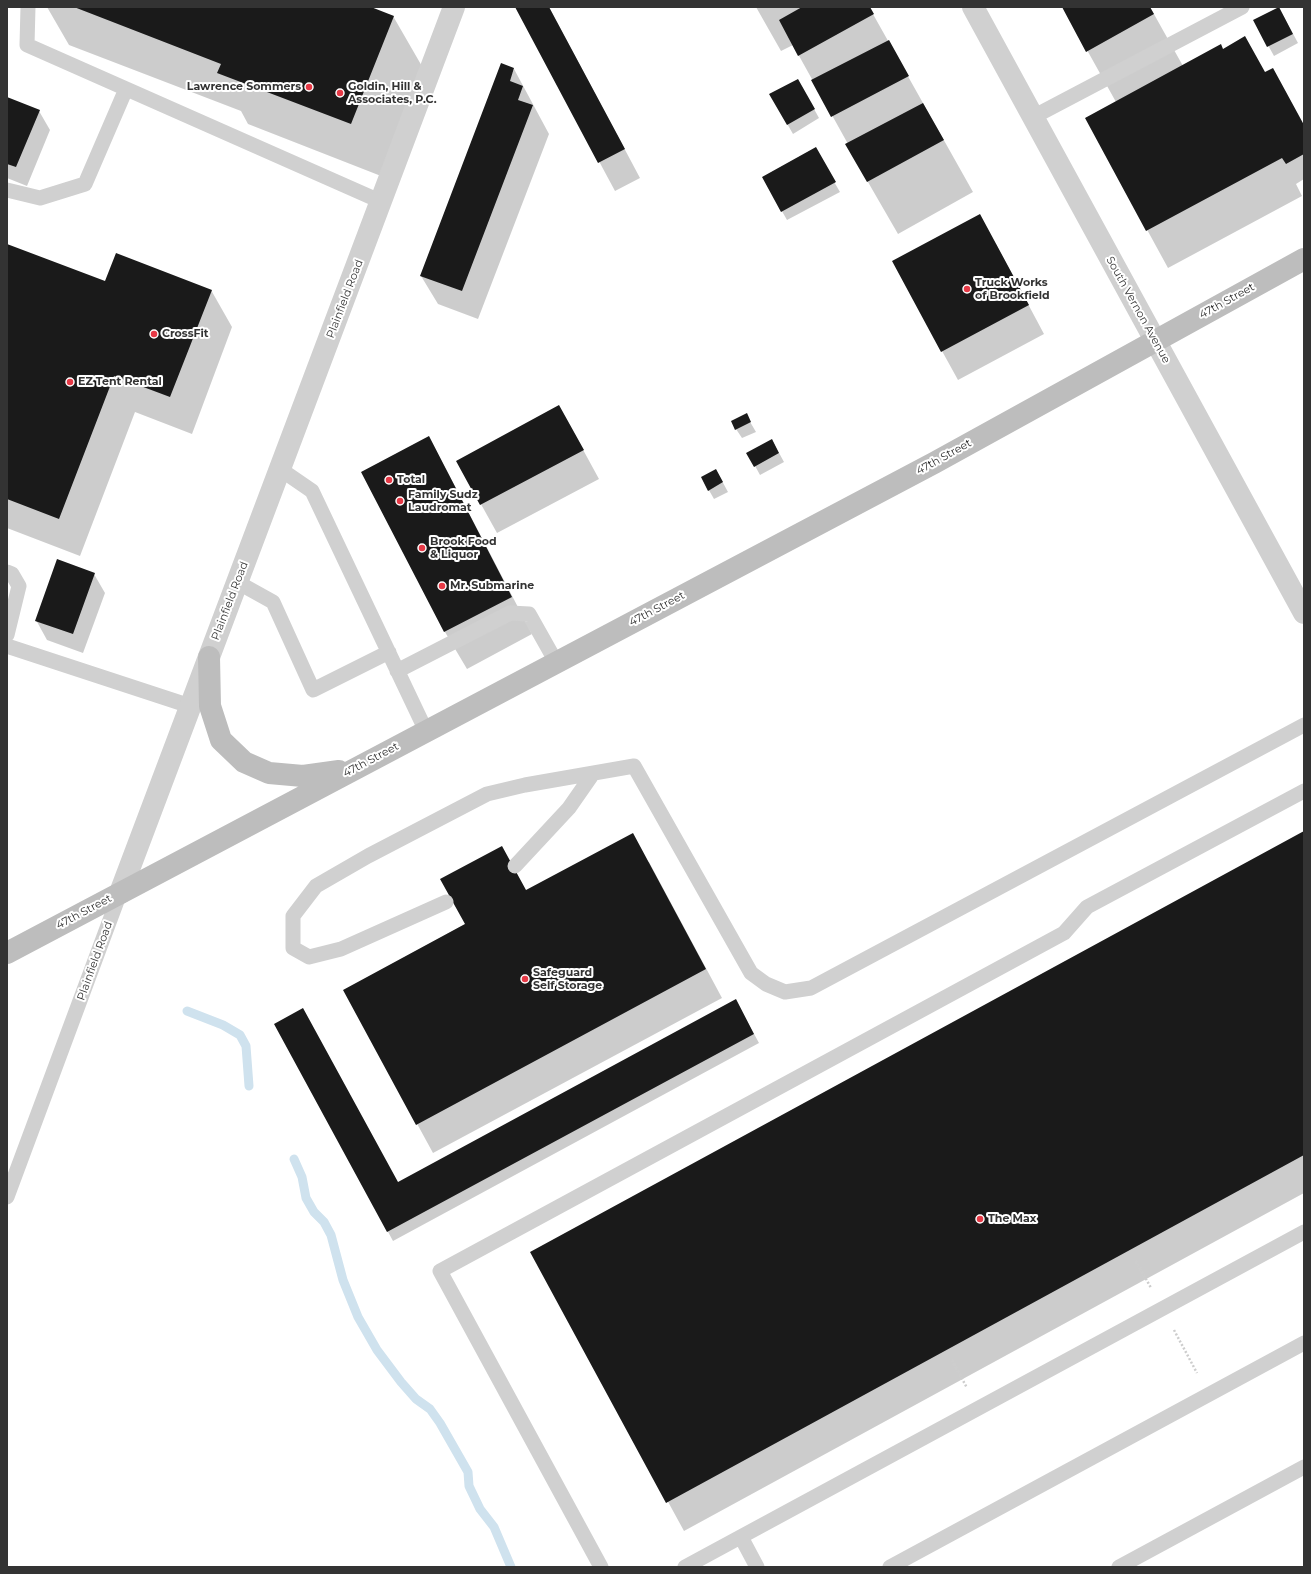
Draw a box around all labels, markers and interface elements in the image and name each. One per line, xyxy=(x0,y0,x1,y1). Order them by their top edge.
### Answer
place label: Lawrence Sommers xyxy=(187,80,301,94)
place label: Goldin, Hill & Associates, P.C. xyxy=(348,80,437,106)
marker: Lawrence Sommers xyxy=(304,82,314,92)
marker: Goldin, Hill & Associates, P.C. xyxy=(335,88,345,98)
street label: South Vernon Avenue xyxy=(1103,254,1173,366)
street label: Plainfield Road xyxy=(324,258,366,340)
place label: Truck Works of Brookfield xyxy=(975,276,1050,302)
street label: 47th Street xyxy=(1197,280,1257,322)
marker: Truck Works of Brookfield xyxy=(962,284,972,294)
place label: CrossFit xyxy=(162,327,209,341)
marker: CrossFit xyxy=(149,329,159,339)
place label: EZ Tent Rental xyxy=(78,375,162,389)
marker: EZ Tent Rental xyxy=(65,377,75,387)
street label: 47th Street xyxy=(914,436,974,478)
place label: Total xyxy=(397,473,425,487)
marker: Total xyxy=(384,475,394,485)
place label: Family Sudz Laudromat xyxy=(408,488,478,514)
marker: Family Sudz Laudromat xyxy=(395,496,405,506)
place label: Brook Food & Liquor xyxy=(430,535,497,561)
marker: Brook Food & Liquor xyxy=(417,543,427,553)
street label: Plainfield Road xyxy=(209,560,251,642)
place label: Mr. Submarine xyxy=(450,579,534,593)
marker: Mr. Submarine xyxy=(437,581,447,591)
street label: 47th Street xyxy=(627,589,687,629)
street label: 47th Street xyxy=(341,740,401,780)
street label: 47th Street xyxy=(54,892,114,932)
street label: Plainfield Road xyxy=(75,920,115,1002)
place label: Safeguard Self Storage xyxy=(533,966,602,992)
marker: Safeguard Self Storage xyxy=(520,974,530,984)
place label: The Max xyxy=(988,1212,1036,1226)
marker: The Max xyxy=(975,1214,985,1224)

